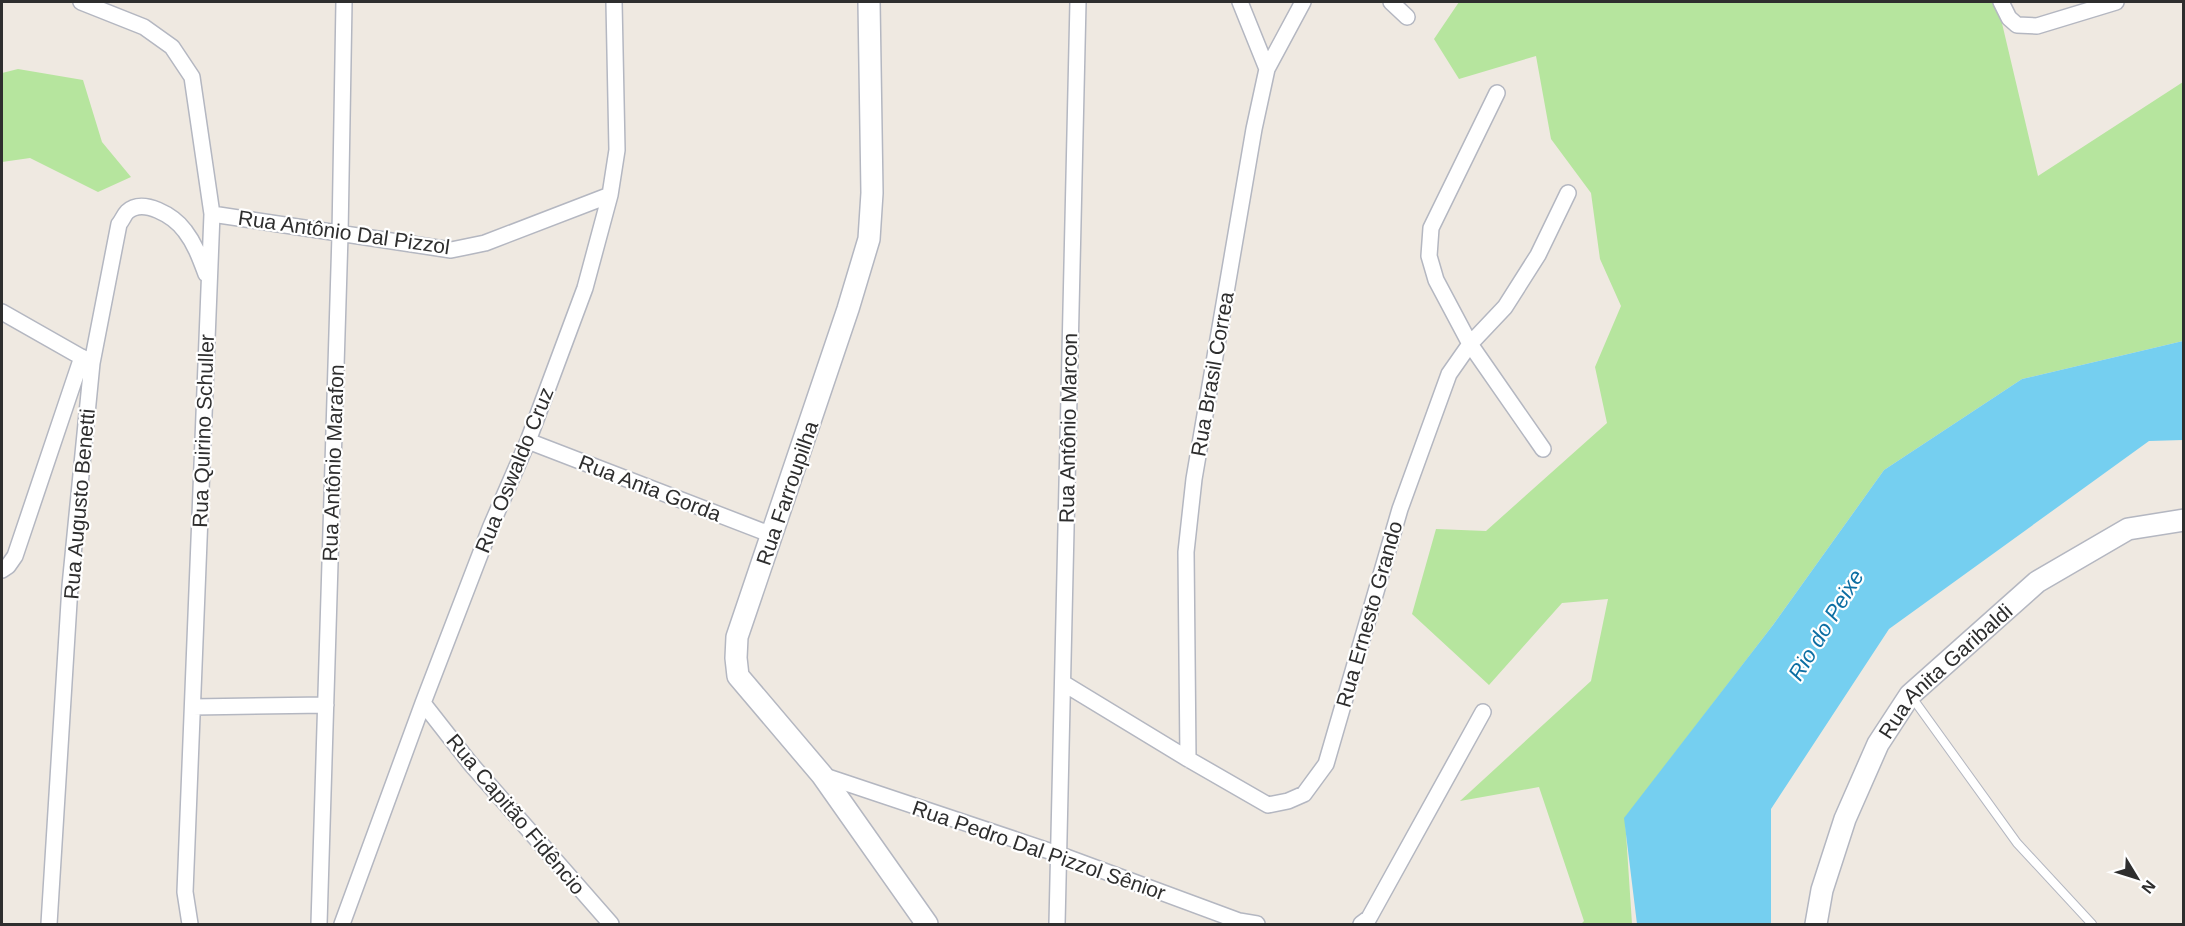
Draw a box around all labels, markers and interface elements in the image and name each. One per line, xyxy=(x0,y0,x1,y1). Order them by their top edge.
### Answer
street label: Rua Antônio Dal Pizzol xyxy=(237,206,451,258)
street label: Rua Brasil Correa xyxy=(1186,290,1238,458)
street label: Rua Antônio Marcon xyxy=(1055,333,1081,523)
street label: Rua Quirino Schuller xyxy=(188,334,218,528)
street label: Rua Antônio Marafon xyxy=(318,364,348,562)
street label: Rua Oswaldo Cruz xyxy=(470,384,558,556)
street label: Rua Augusto Benetti xyxy=(59,408,99,600)
street label: Rua Farroupilha xyxy=(752,418,822,568)
street label: Rua Anta Gorda xyxy=(576,450,725,526)
street label: Rua Ernesto Grando xyxy=(1331,518,1407,710)
water label: Rio do Peixe xyxy=(1783,565,1869,685)
street label: Rua Anita Garibaldi xyxy=(1873,599,2016,742)
street label: Rua Capitão Fidêncio xyxy=(442,729,590,899)
street label: Rua Pedro Dal Pizzol Sênior xyxy=(909,796,1169,904)
north arrow xyxy=(2107,848,2167,908)
text: N xyxy=(2138,877,2159,897)

